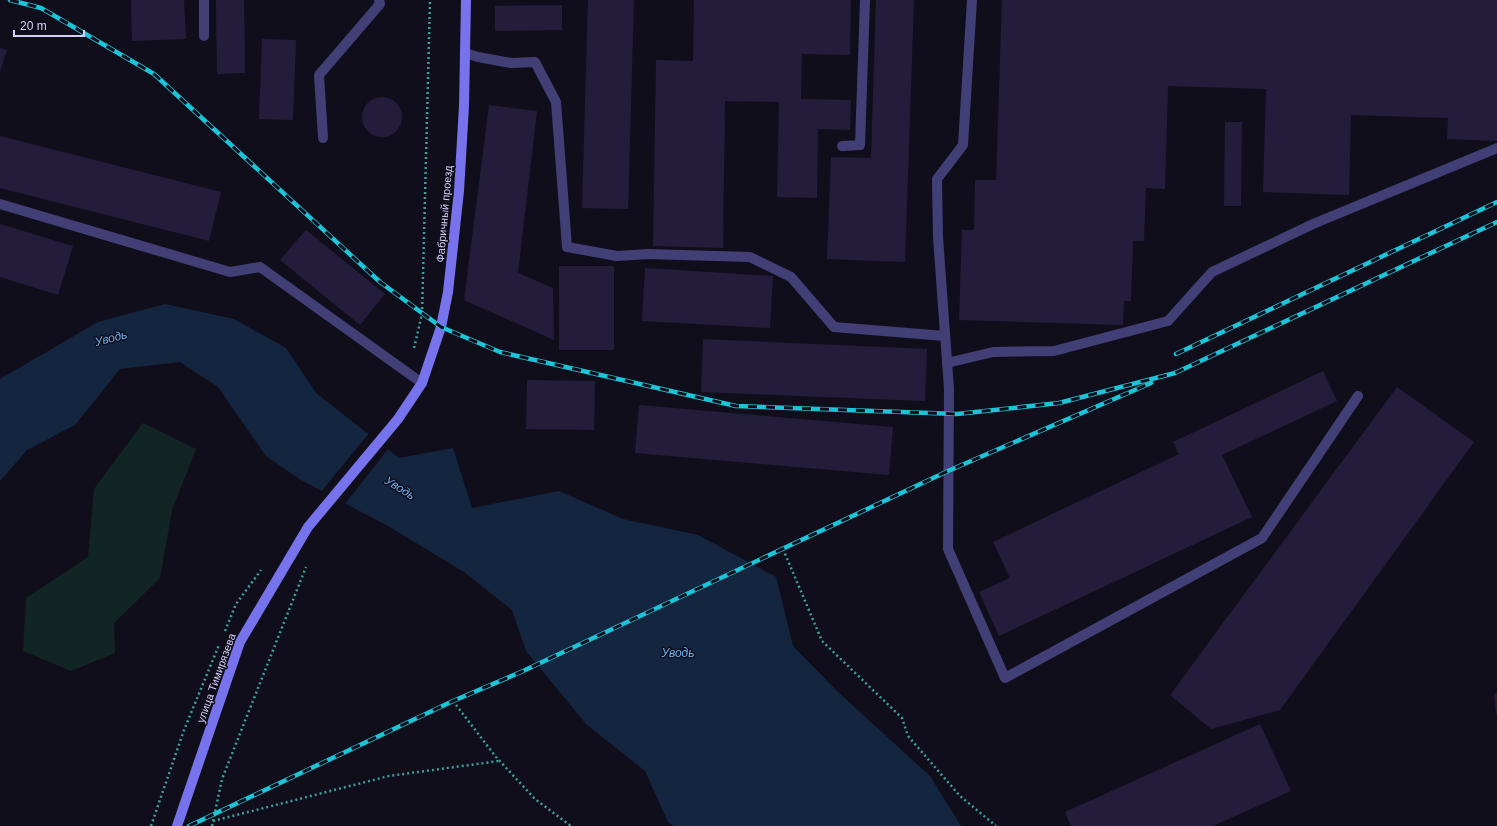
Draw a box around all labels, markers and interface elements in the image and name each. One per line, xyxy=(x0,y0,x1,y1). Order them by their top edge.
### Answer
scale bar xyxy=(14,12,84,38)
text: 20 m xyxy=(20,19,47,33)
street label: Фабричный проезд xyxy=(434,164,454,263)
water label: Уводь xyxy=(92,327,129,349)
water label: Уводь xyxy=(381,473,418,503)
street label: улица Тимирязева xyxy=(194,631,238,724)
water label: Уводь xyxy=(660,646,695,660)

